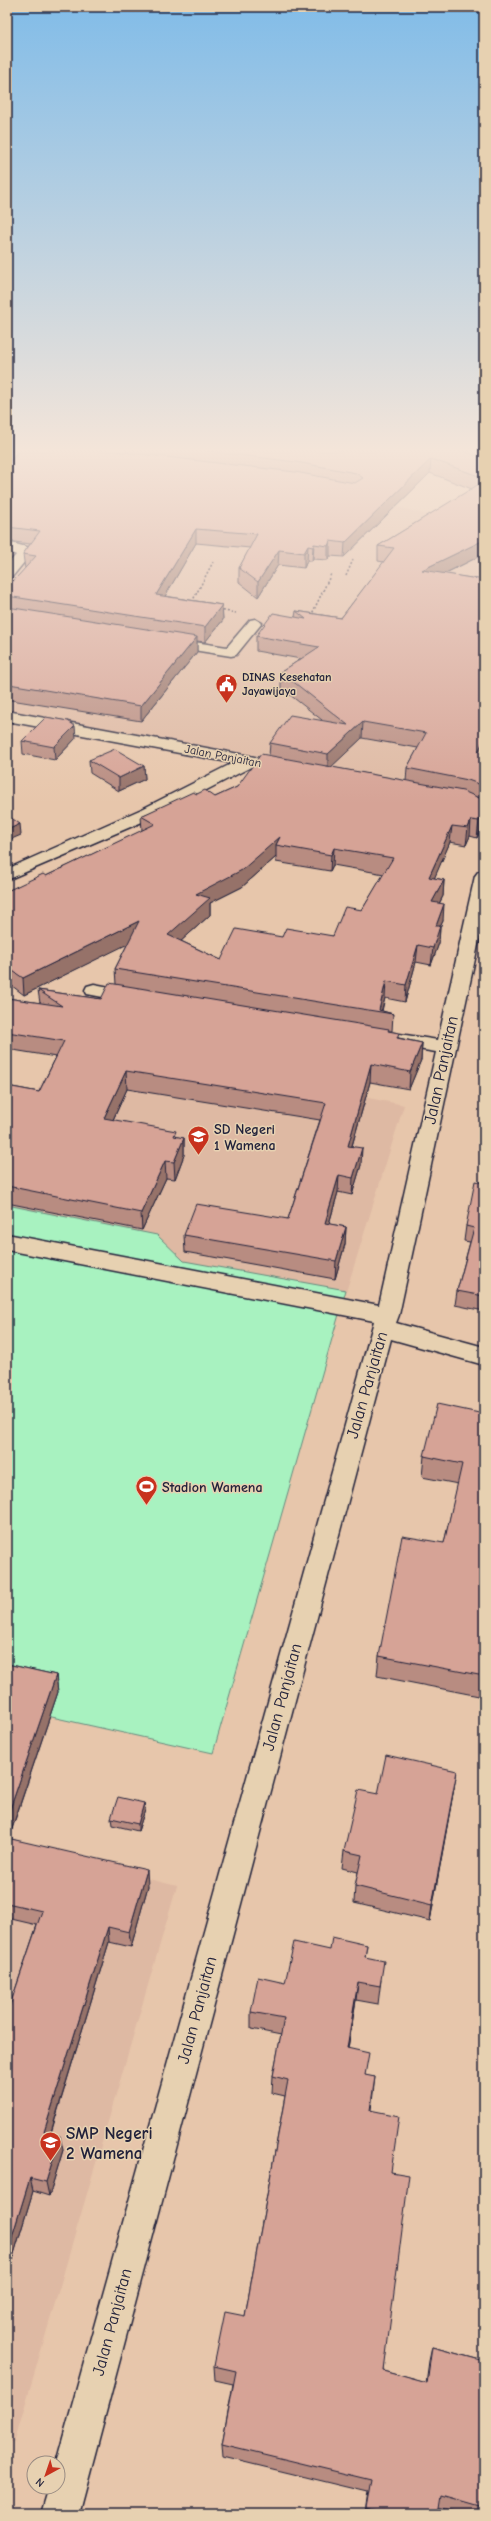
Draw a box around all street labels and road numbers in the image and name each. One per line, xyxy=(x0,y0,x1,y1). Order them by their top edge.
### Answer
street label: Jalan Panjaitan xyxy=(183,742,263,770)
street label: Jalan Panjaitan xyxy=(420,1014,462,1126)
street label: Jalan Panjaitan xyxy=(343,1329,391,1441)
street label: Jalan Panjaitan xyxy=(259,1641,305,1753)
street label: Jalan Panjaitan xyxy=(174,1954,220,2066)
street label: Jalan Panjaitan xyxy=(89,2266,135,2378)

